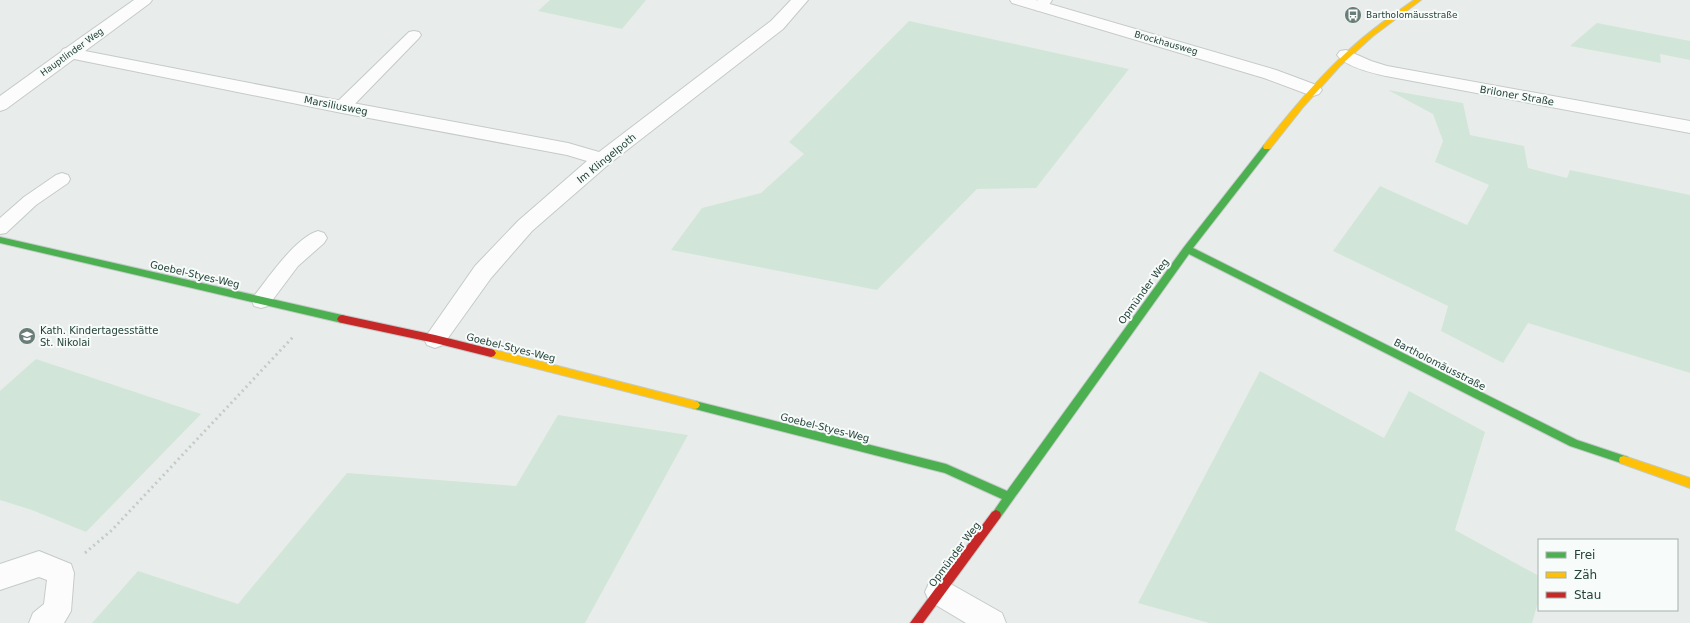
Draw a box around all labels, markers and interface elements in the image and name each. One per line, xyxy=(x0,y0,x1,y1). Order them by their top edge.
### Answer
bus stop icon: Bartholomäusstraße xyxy=(1343,5,1363,25)
place label: Bartholomäusstraße xyxy=(1366,10,1458,20)
street label: Hauptlinder Weg xyxy=(39,26,105,78)
street label: Brockhausweg xyxy=(1133,29,1199,57)
street label: Briloner Straße xyxy=(1479,84,1555,107)
street label: Marsiliusweg xyxy=(303,94,369,117)
street label: Im Klingelpoth xyxy=(575,131,638,185)
street label: Opmünder Weg xyxy=(1116,256,1171,326)
street label: Goebel-Styes-Weg xyxy=(149,259,241,290)
place label: Kath. Kindertagesstätte St. Nikolai xyxy=(40,325,158,348)
school or university icon: Kath. Kindertagesstätte St. Nikolai xyxy=(17,326,37,346)
street label: Goebel-Styes-Weg xyxy=(465,331,557,364)
street label: Bartholomäusstraße xyxy=(1392,336,1488,392)
street label: Goebel-Styes-Weg xyxy=(779,411,871,444)
street label: Opmünder Weg xyxy=(926,520,982,589)
legend xyxy=(1538,539,1678,611)
text: Frei xyxy=(1574,548,1595,562)
text: Zäh xyxy=(1574,568,1597,582)
text: Stau xyxy=(1574,588,1601,602)

